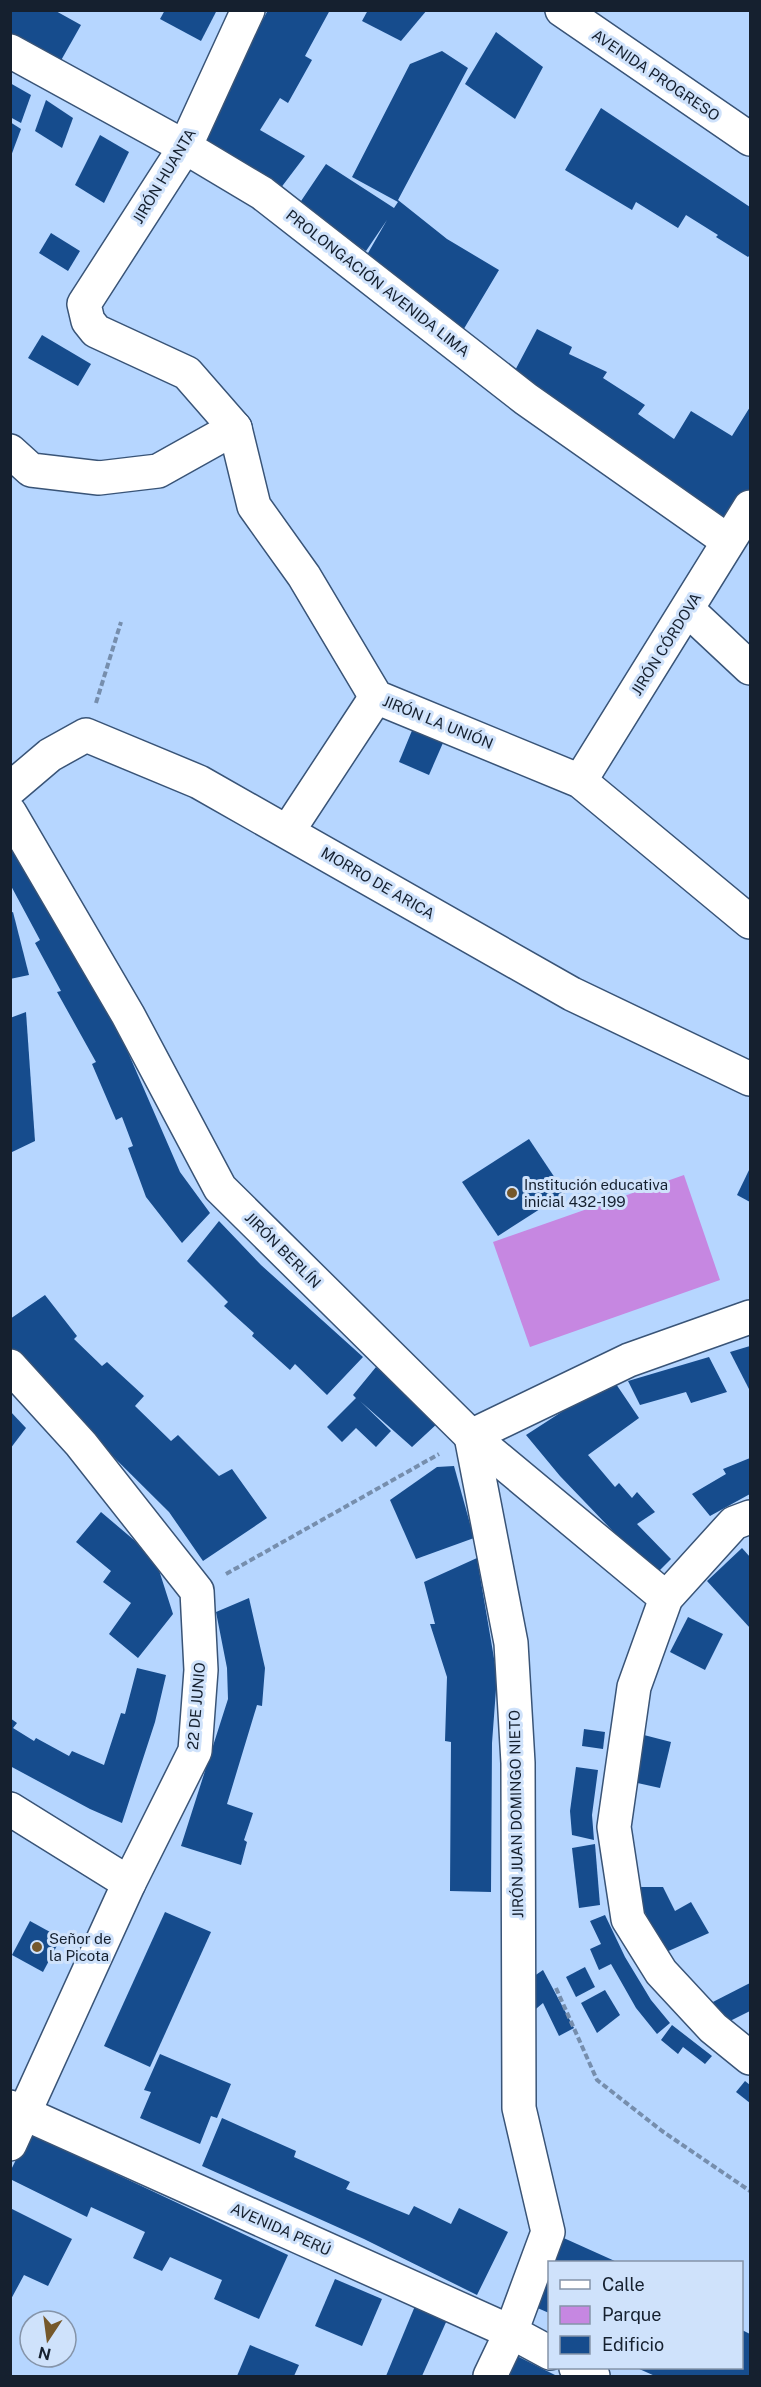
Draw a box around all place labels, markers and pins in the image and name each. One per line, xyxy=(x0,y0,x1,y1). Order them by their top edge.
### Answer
place label: Institución educativa inicial 432-199 xyxy=(524,1176,668,1210)
marker: Institución educativa inicial 432-199 xyxy=(505,1186,519,1200)
place label: Señor de la Picota xyxy=(49,1930,111,1964)
marker: Señor de la Picota xyxy=(30,1940,44,1954)

